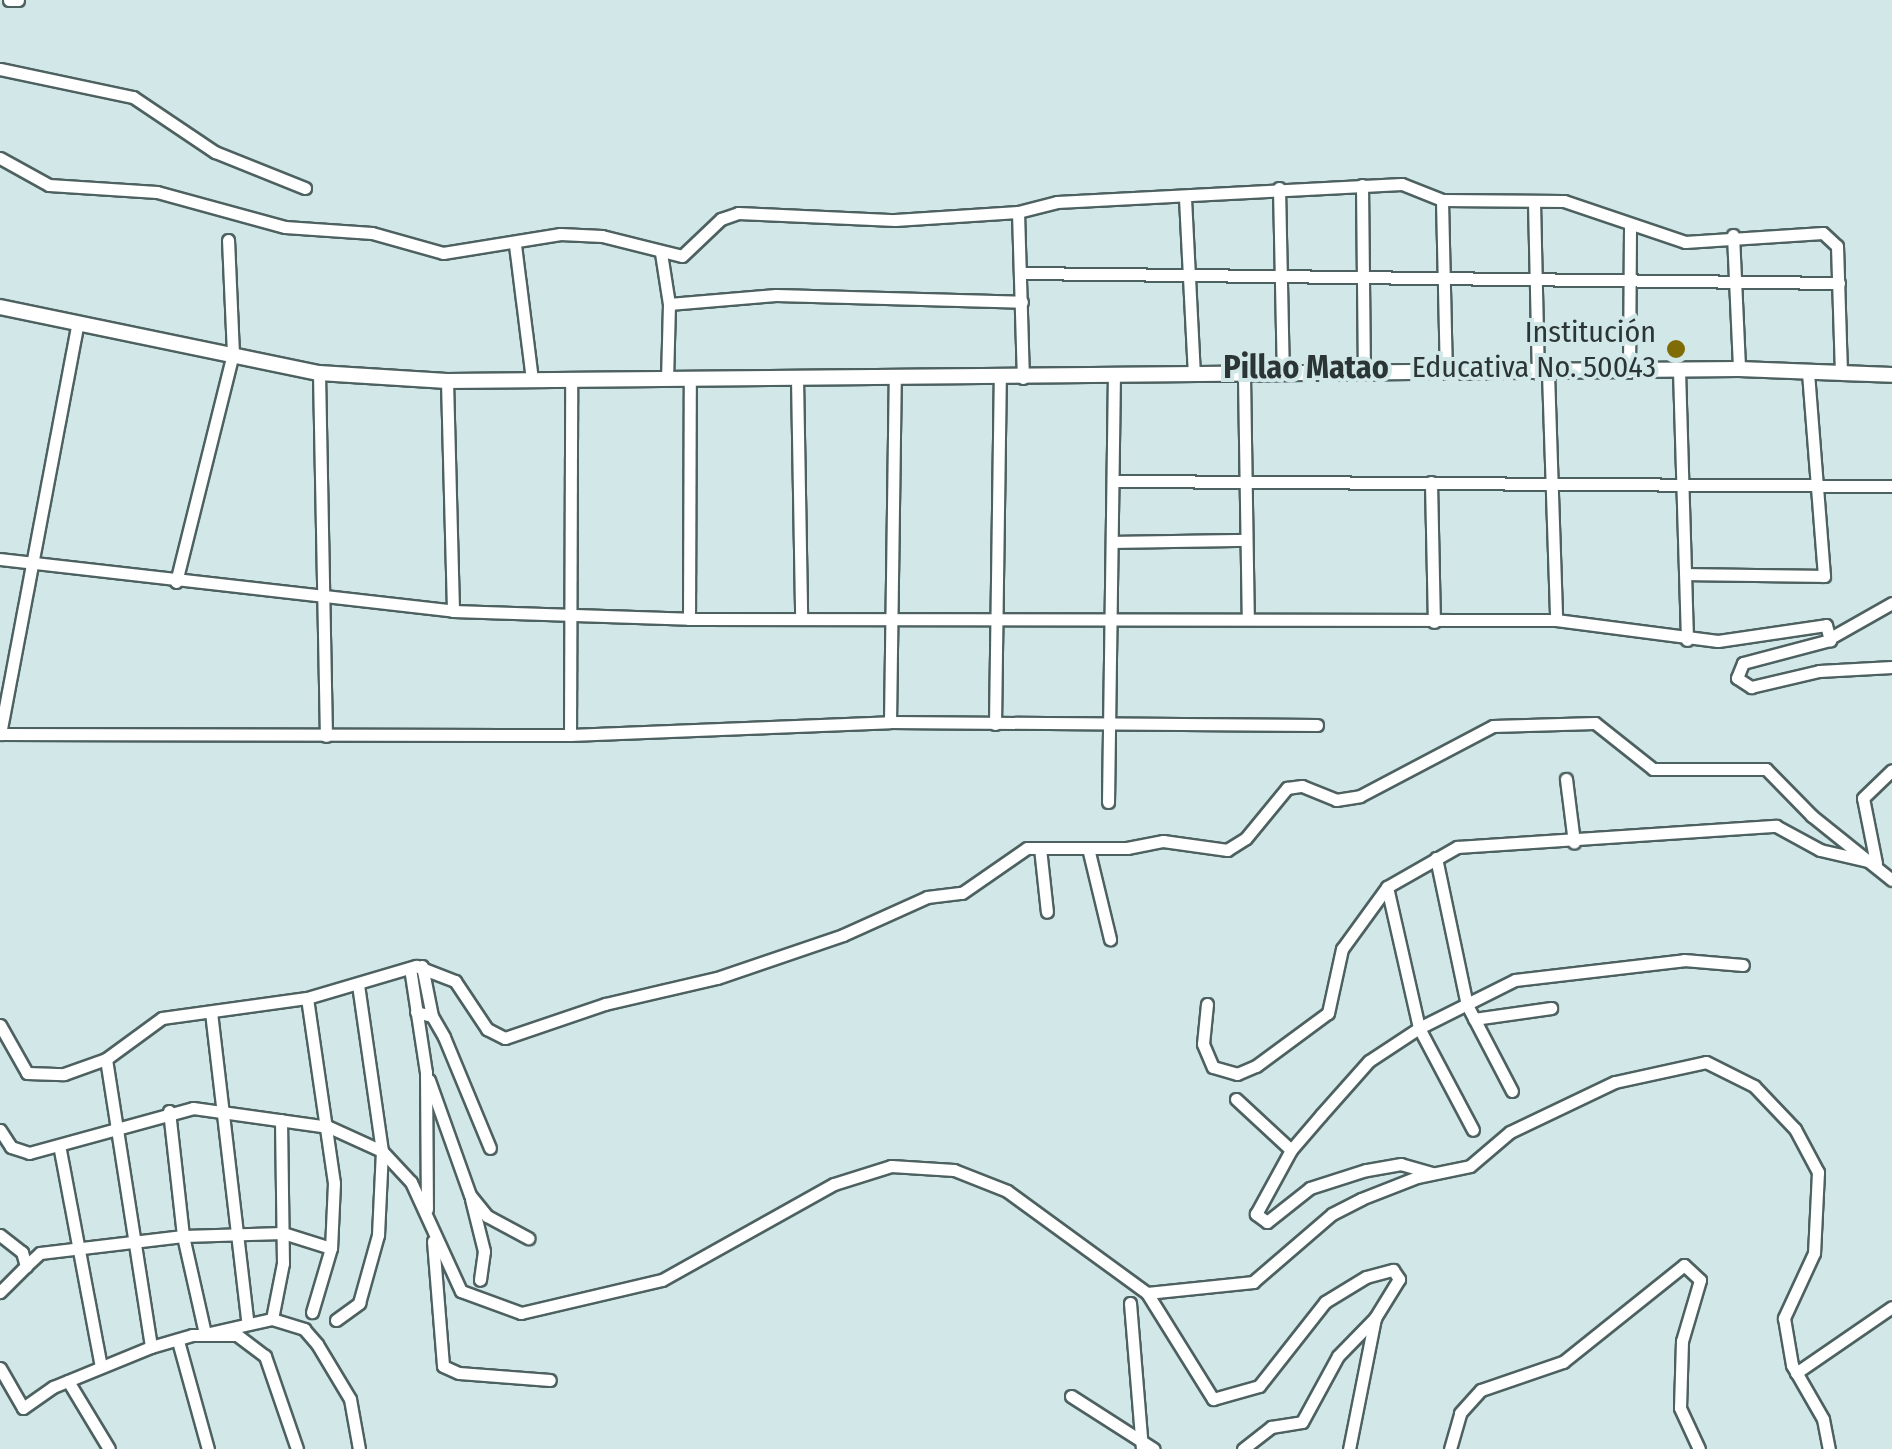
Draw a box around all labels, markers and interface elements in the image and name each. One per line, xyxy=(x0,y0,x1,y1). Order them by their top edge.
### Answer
place label: Institución Educativa No. 50043 xyxy=(1412,314,1656,384)
marker: Institución Educativa No. 50043 xyxy=(1665,338,1687,360)
district label: Pillao Matao xyxy=(1223,348,1389,386)

